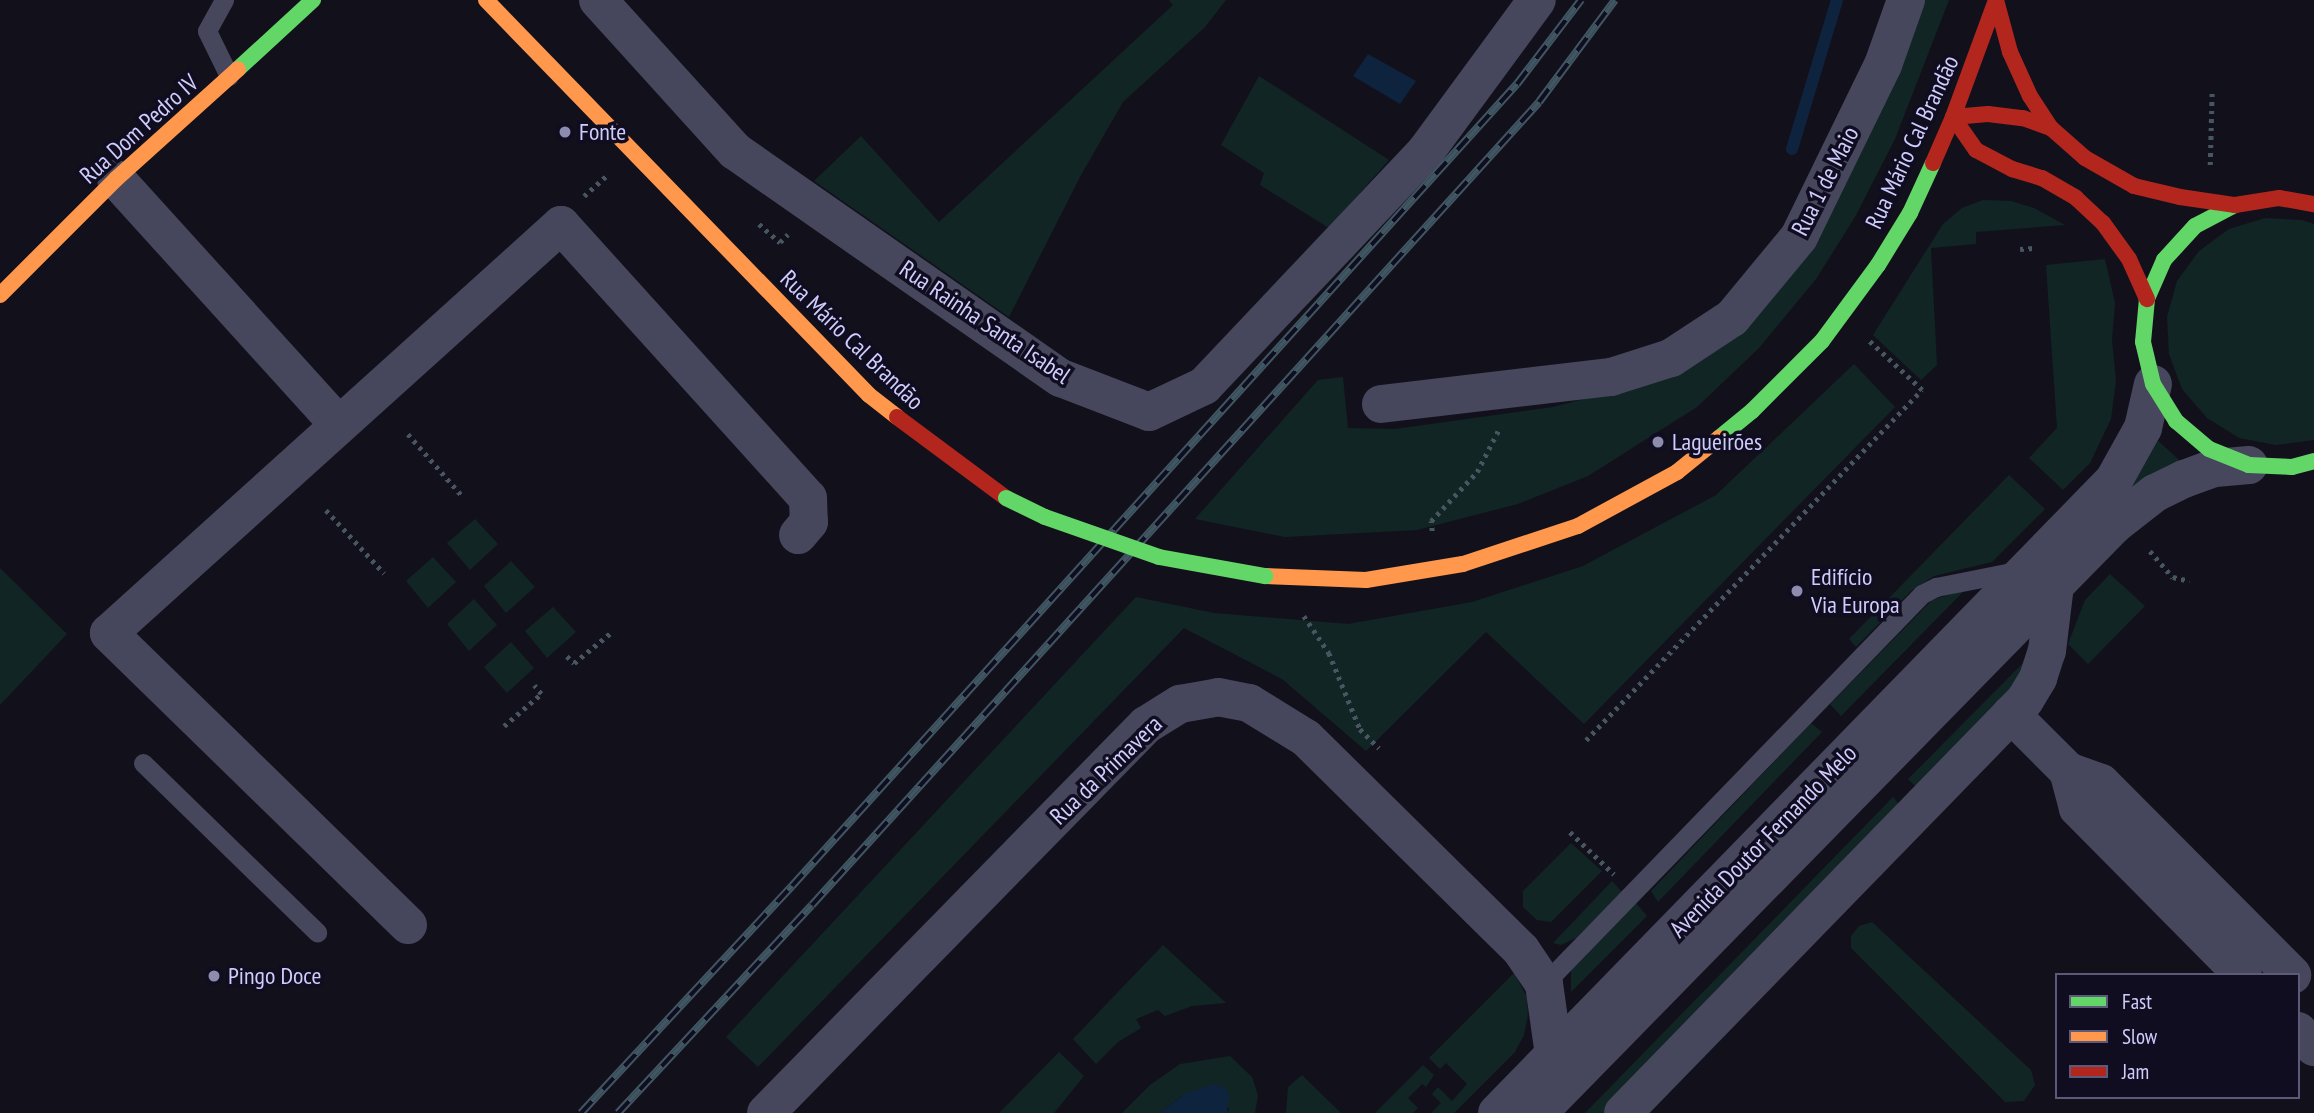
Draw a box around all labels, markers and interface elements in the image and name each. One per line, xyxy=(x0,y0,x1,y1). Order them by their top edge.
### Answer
street label: Rua Mário Cal Brandão xyxy=(1859,51,1965,233)
street label: Rua Dom Pedro IV xyxy=(74,68,204,190)
place label: Fonte xyxy=(579,118,626,146)
street label: Rua 1 de Maio xyxy=(1785,122,1865,240)
marker: Fonte xyxy=(557,124,573,140)
street label: Rua Rainha Santa Isabel xyxy=(894,254,1076,390)
street label: Rua Mário Cal Brandão xyxy=(774,264,930,416)
place label: Lagueirões xyxy=(1672,428,1762,456)
marker: Lagueirões xyxy=(1650,434,1666,450)
place label: Edifício Via Europa xyxy=(1811,563,1900,619)
marker: Edifício Via Europa xyxy=(1789,583,1805,599)
street label: Rua da Primavera xyxy=(1044,710,1168,830)
street label: Avenida Doutor Fernando Melo xyxy=(1664,739,1862,943)
place label: Pingo Doce xyxy=(228,962,321,990)
marker: Pingo Doce xyxy=(206,968,222,984)
legend xyxy=(2055,973,2300,1099)
text: Fast xyxy=(2122,988,2152,1015)
text: Slow xyxy=(2122,1023,2157,1050)
text: Jam xyxy=(2122,1058,2149,1085)

